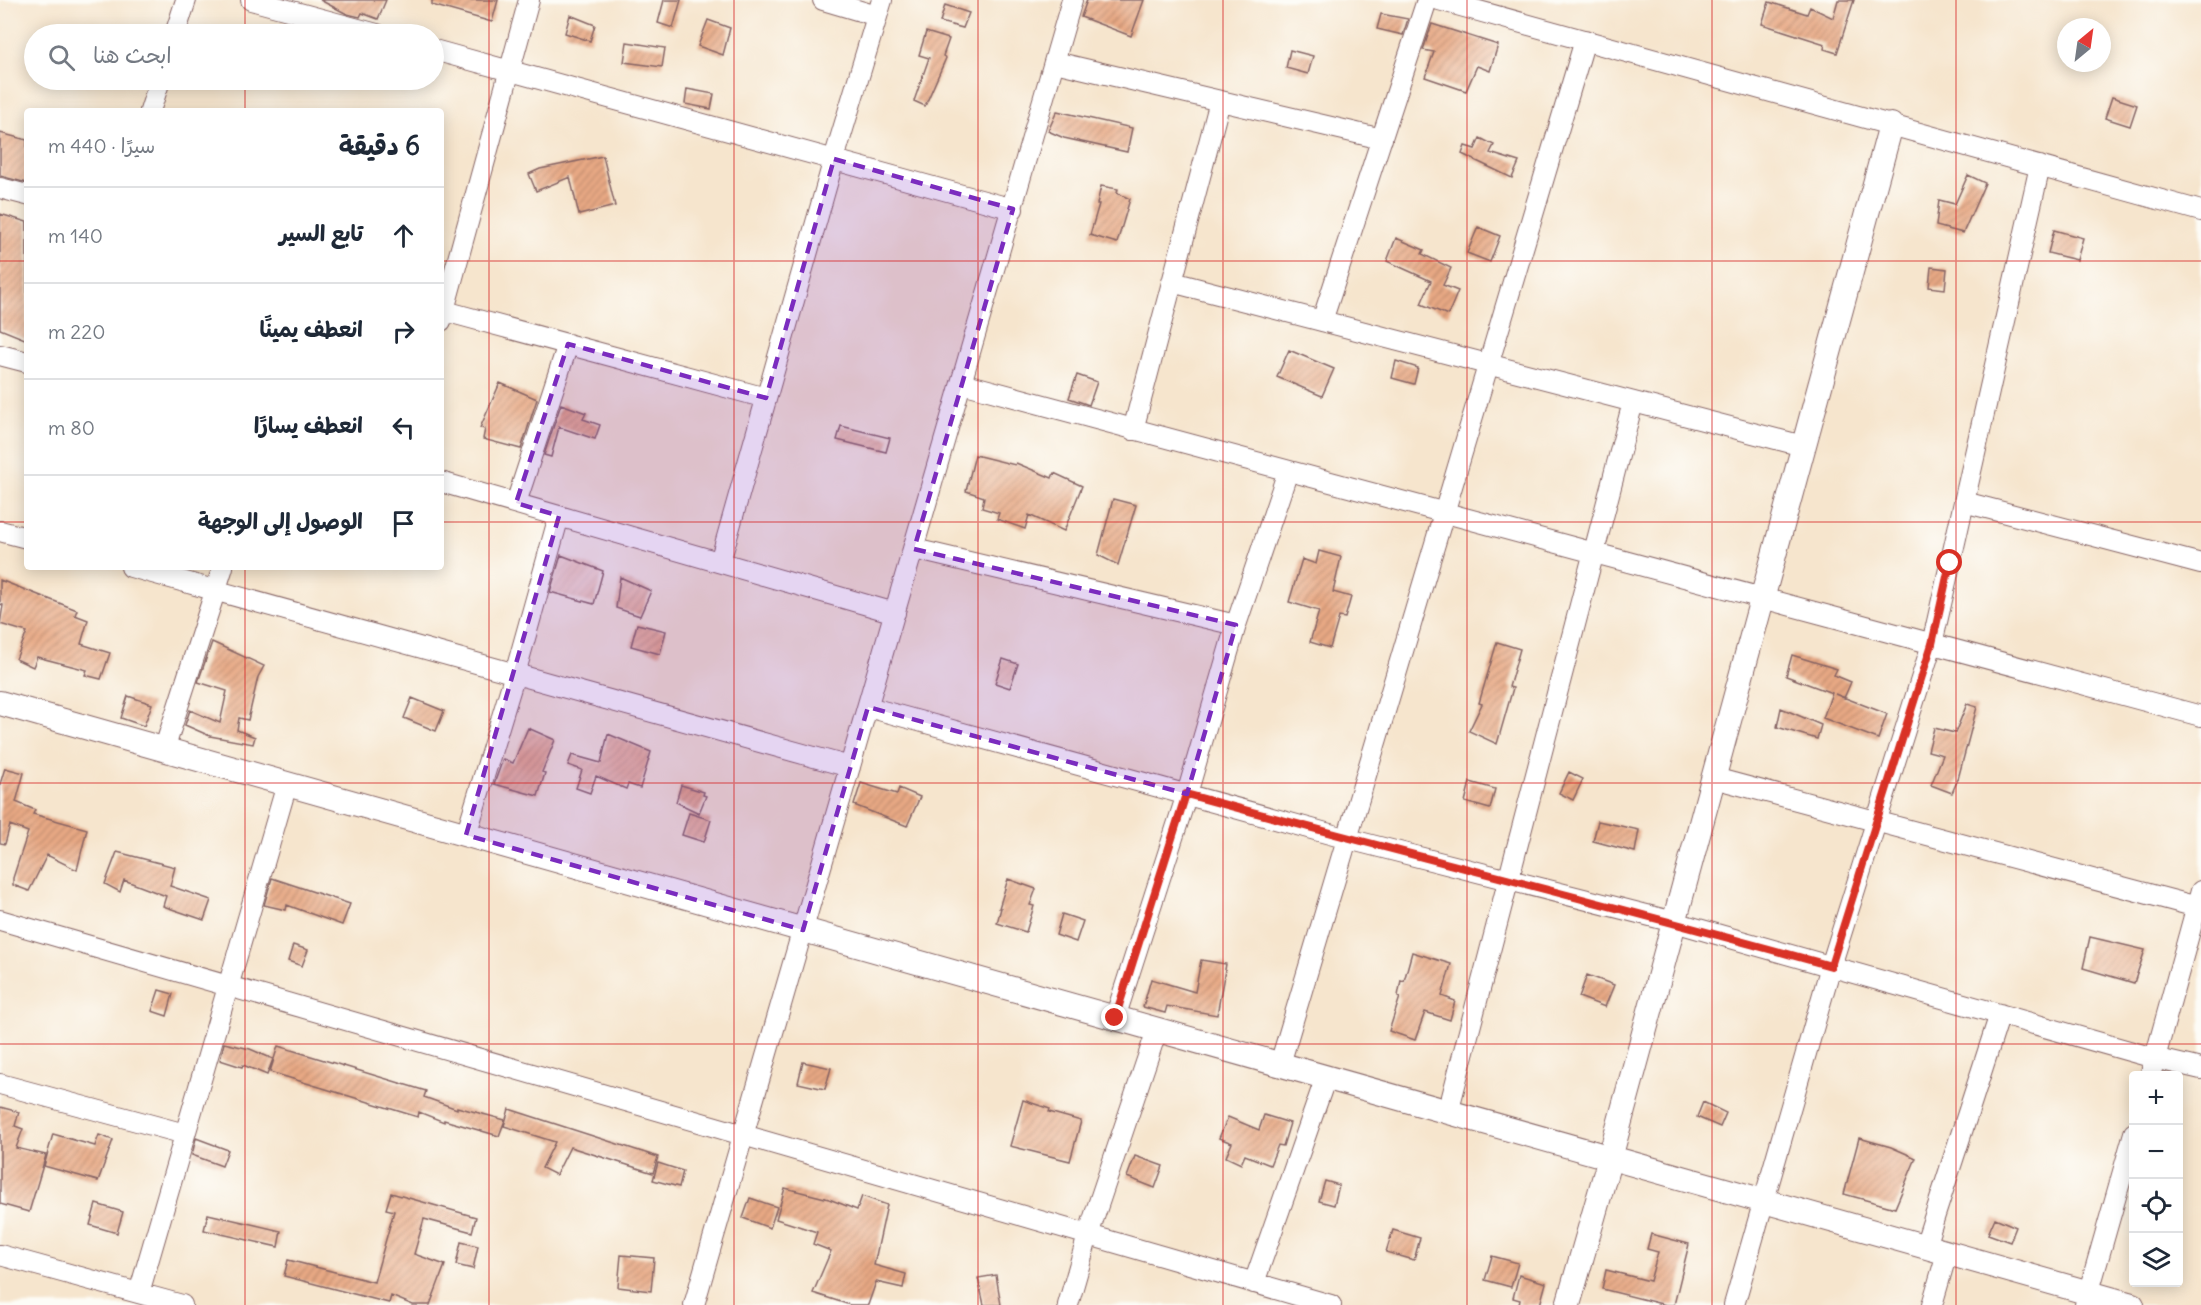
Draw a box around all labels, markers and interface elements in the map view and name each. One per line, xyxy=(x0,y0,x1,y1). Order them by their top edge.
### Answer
north arrow xyxy=(2057,18,2111,72)
search box xyxy=(24,24,444,90)
icon: search xyxy=(45,41,78,74)
text: ابحث هنا xyxy=(93,41,172,69)
text: 6 دقيقة xyxy=(339,129,420,162)
text: سيرًا · 440 m xyxy=(48,133,155,158)
text: تابع السير xyxy=(279,219,363,247)
icon: ahead xyxy=(387,219,420,252)
text: 140 m xyxy=(48,223,103,248)
text: انعطف يمينًا xyxy=(260,315,363,343)
icon: right xyxy=(387,315,420,348)
text: 220 m xyxy=(48,319,105,344)
text: انعطف يسارًا xyxy=(254,411,363,439)
icon: left xyxy=(387,411,420,444)
text: 80 m xyxy=(48,415,95,440)
text: الوصول إلى الوجهة xyxy=(198,507,363,535)
icon: arrive xyxy=(387,507,420,540)
route start xyxy=(1936,549,1962,575)
route end xyxy=(1101,1004,1127,1030)
map controls xyxy=(2129,1071,2183,1287)
button: + xyxy=(2129,1071,2183,1125)
button: − xyxy=(2129,1125,2183,1179)
button: locate xyxy=(2129,1179,2183,1233)
button: layers xyxy=(2129,1233,2183,1287)

